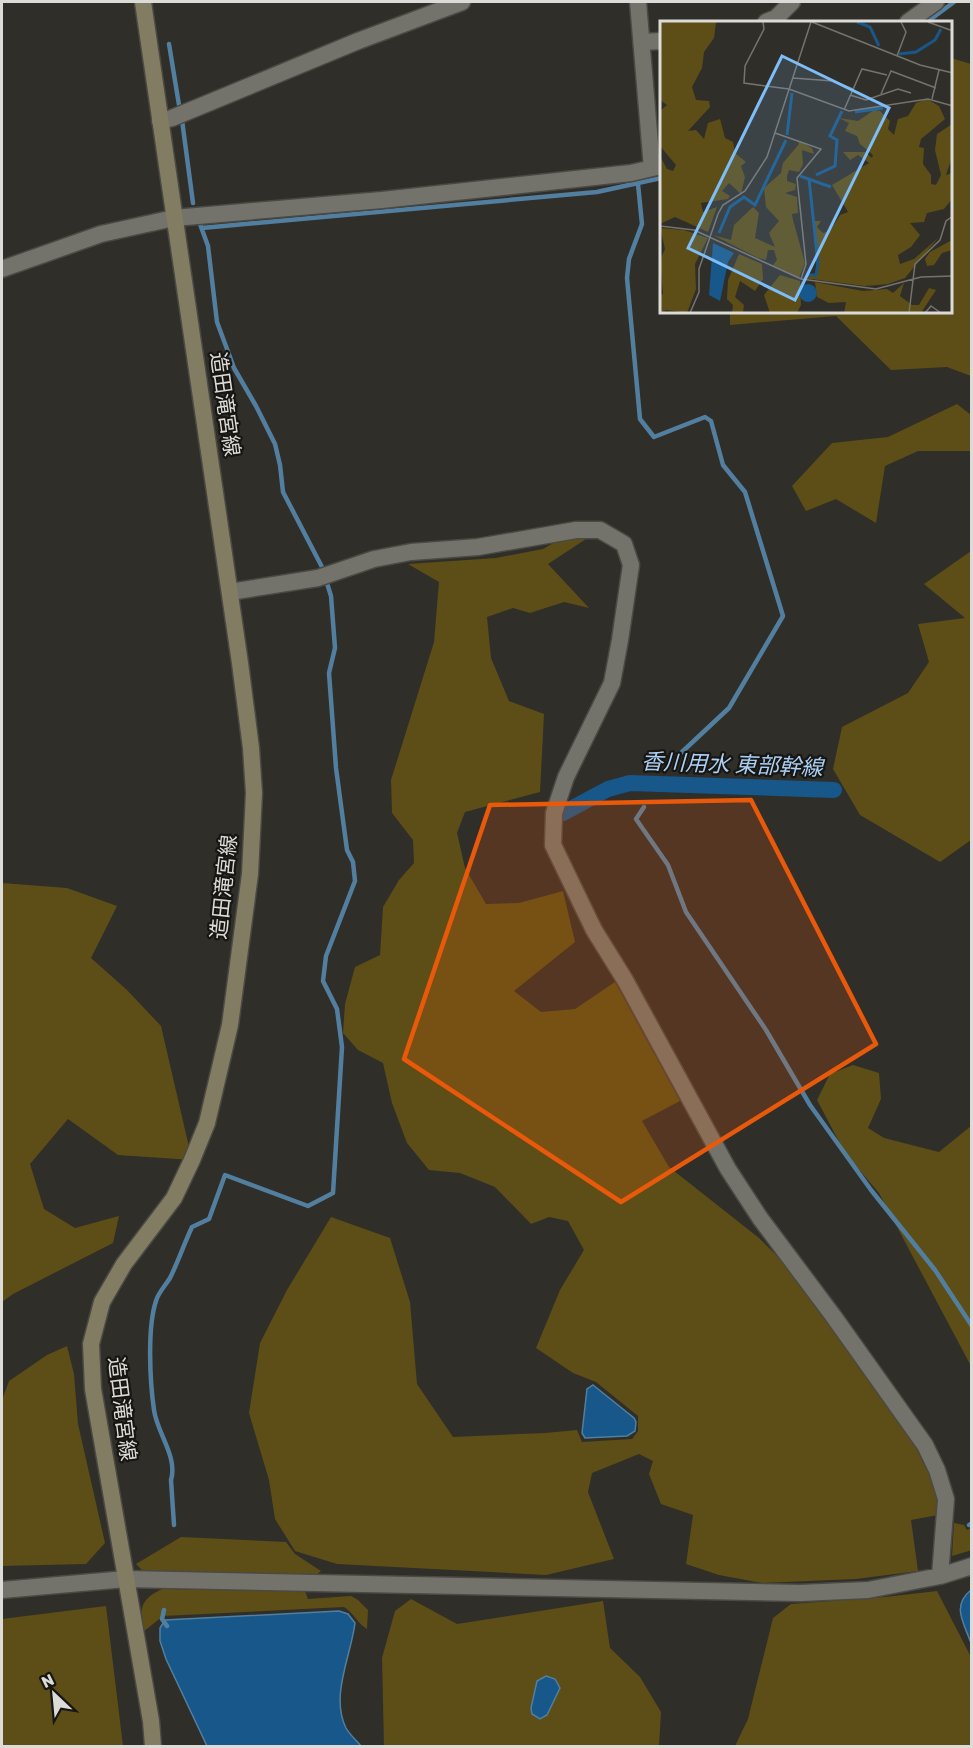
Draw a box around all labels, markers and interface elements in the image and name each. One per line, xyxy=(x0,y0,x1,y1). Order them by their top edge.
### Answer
inset map xyxy=(660,21,952,314)
street label: 造田滝宮線 xyxy=(206,350,245,458)
water label: 香川用水 東部幹線 xyxy=(641,748,826,781)
street label: 造田滝宮線 xyxy=(206,833,241,940)
street label: 造田滝宮線 xyxy=(104,1355,141,1463)
north arrow xyxy=(24,1664,84,1724)
text: N xyxy=(38,1670,57,1692)

